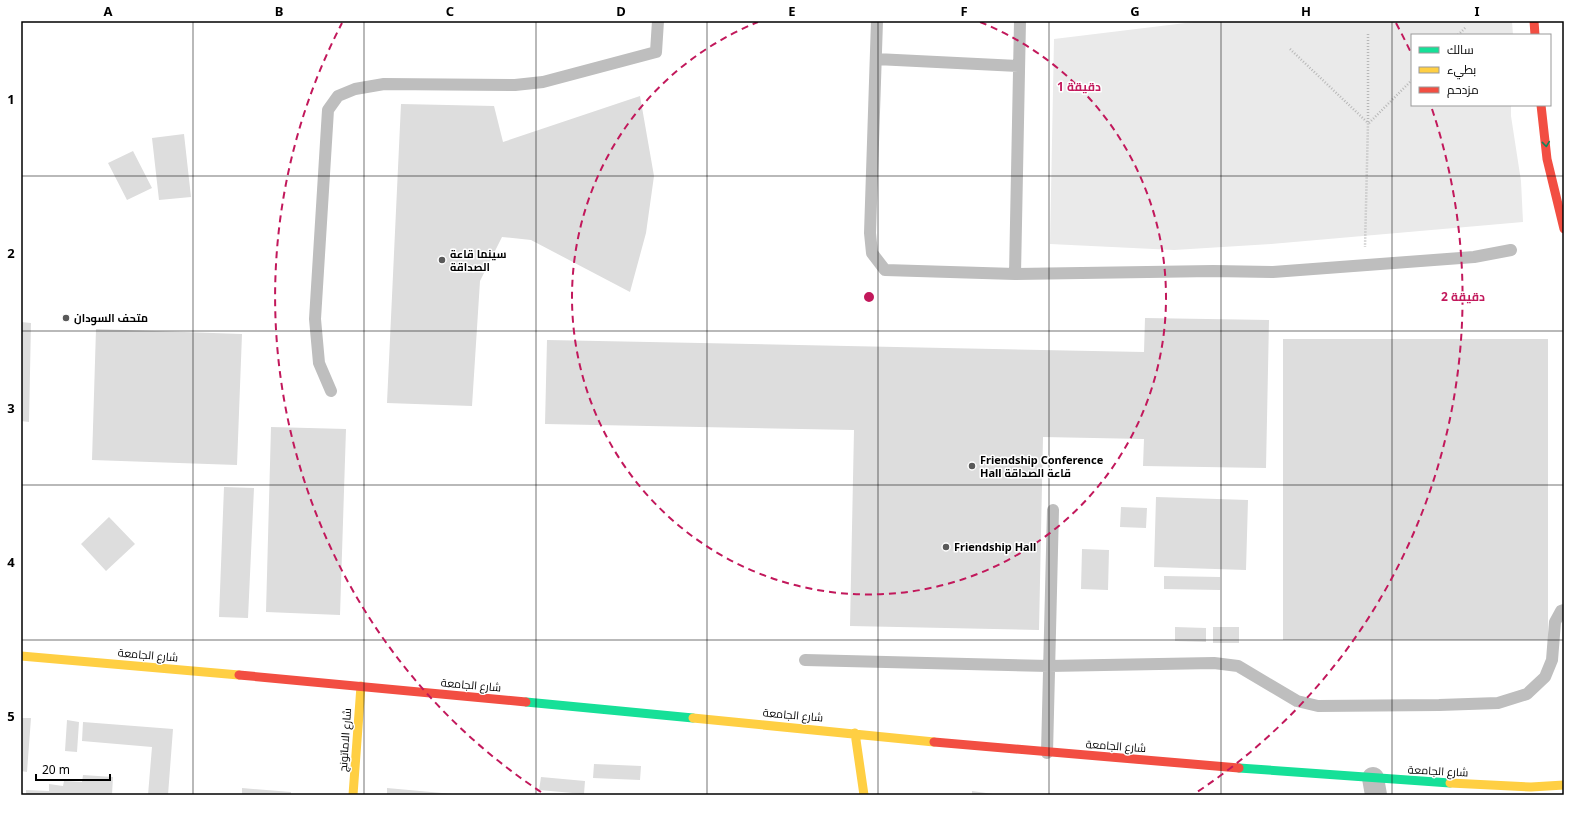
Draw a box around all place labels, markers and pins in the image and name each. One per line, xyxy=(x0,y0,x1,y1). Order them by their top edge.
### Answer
place label: سينما قاعة الصداقة xyxy=(450,246,506,274)
marker: سينما قاعة الصداقة xyxy=(437,255,447,265)
centre of rings xyxy=(862,290,876,304)
place label: متحف السودان xyxy=(74,310,148,326)
marker: متحف السودان xyxy=(61,313,71,323)
place label: Friendship Conference Hall قاعة الصداقة xyxy=(980,452,1104,480)
marker: Friendship Conference Hall قاعة الصداقة xyxy=(967,461,977,471)
place label: Friendship Hall xyxy=(954,539,1036,554)
marker: Friendship Hall xyxy=(941,542,951,552)

